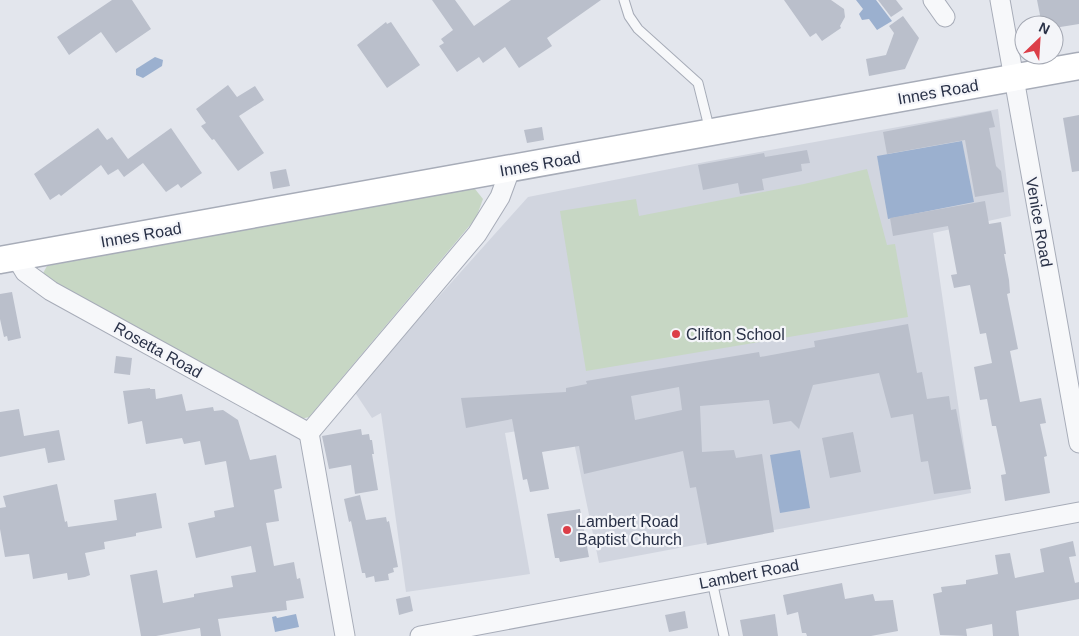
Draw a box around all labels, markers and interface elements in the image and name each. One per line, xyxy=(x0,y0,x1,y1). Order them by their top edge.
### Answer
north arrow xyxy=(1014,15,1064,65)
text: N xyxy=(1037,19,1052,38)
street label: Innes Road xyxy=(896,77,980,107)
street label: Innes Road xyxy=(498,149,582,179)
street label: Venice Road xyxy=(1023,176,1055,268)
street label: Innes Road xyxy=(99,220,183,250)
street label: Rosetta Road xyxy=(111,319,205,381)
place label: Clifton School xyxy=(686,326,785,343)
marker: Clifton School xyxy=(670,328,682,340)
place label: Lambert Road Baptist Church xyxy=(577,513,682,548)
marker: Lambert Road Baptist Church xyxy=(561,524,573,536)
street label: Lambert Road xyxy=(698,556,800,592)

